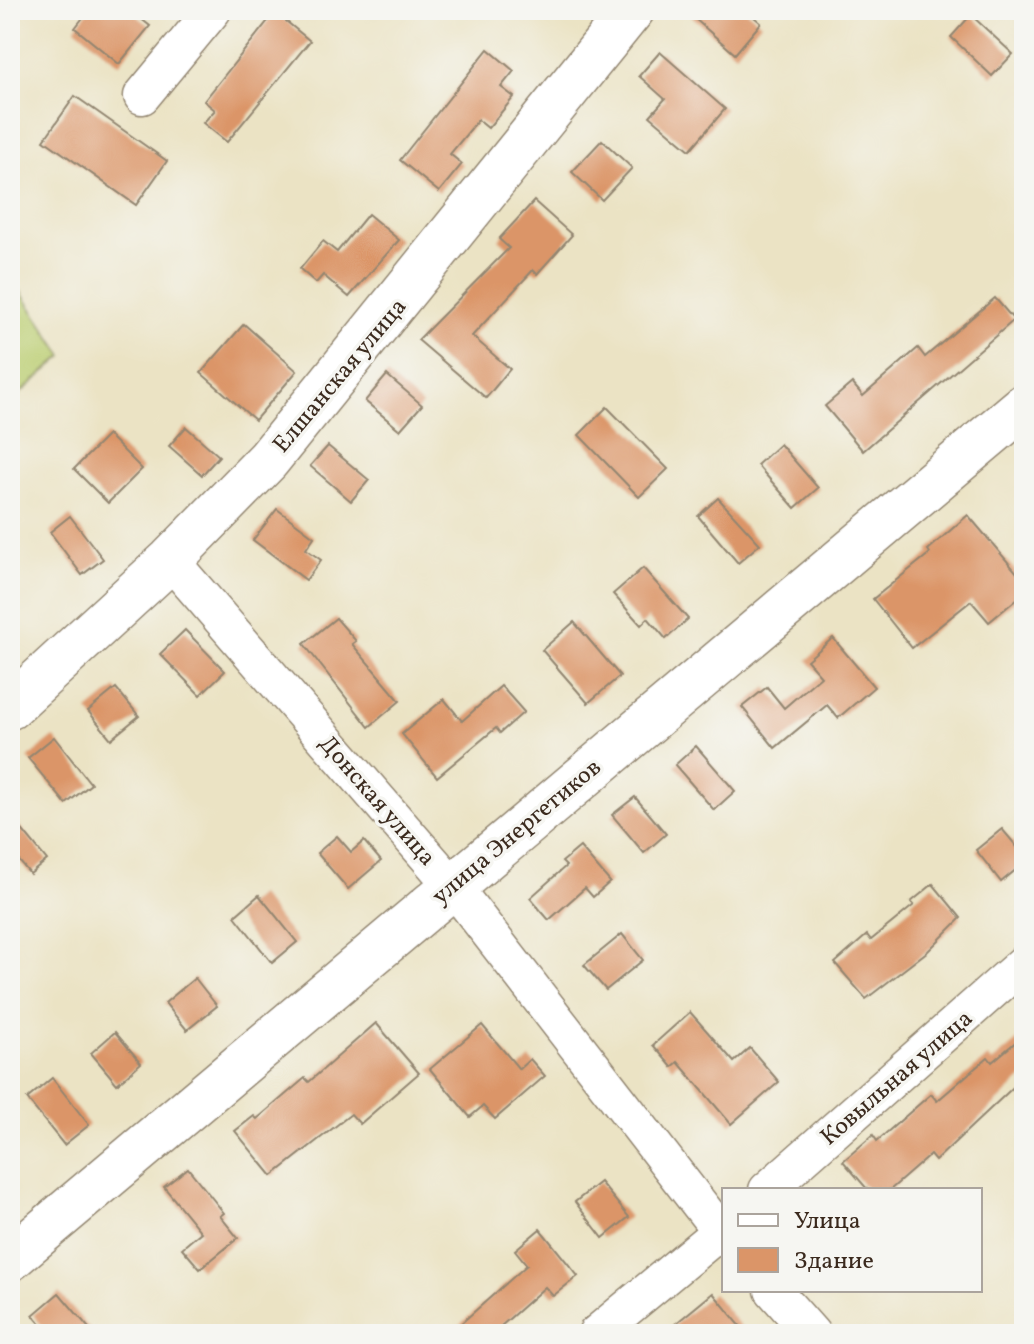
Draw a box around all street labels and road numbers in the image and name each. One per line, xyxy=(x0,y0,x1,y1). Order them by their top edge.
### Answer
street label: Елшанская улица xyxy=(266,291,416,461)
street label: Донская улица xyxy=(310,728,443,874)
street label: улица Энергетиков xyxy=(425,751,609,914)
street label: Ковыльная улица xyxy=(814,1003,981,1154)

